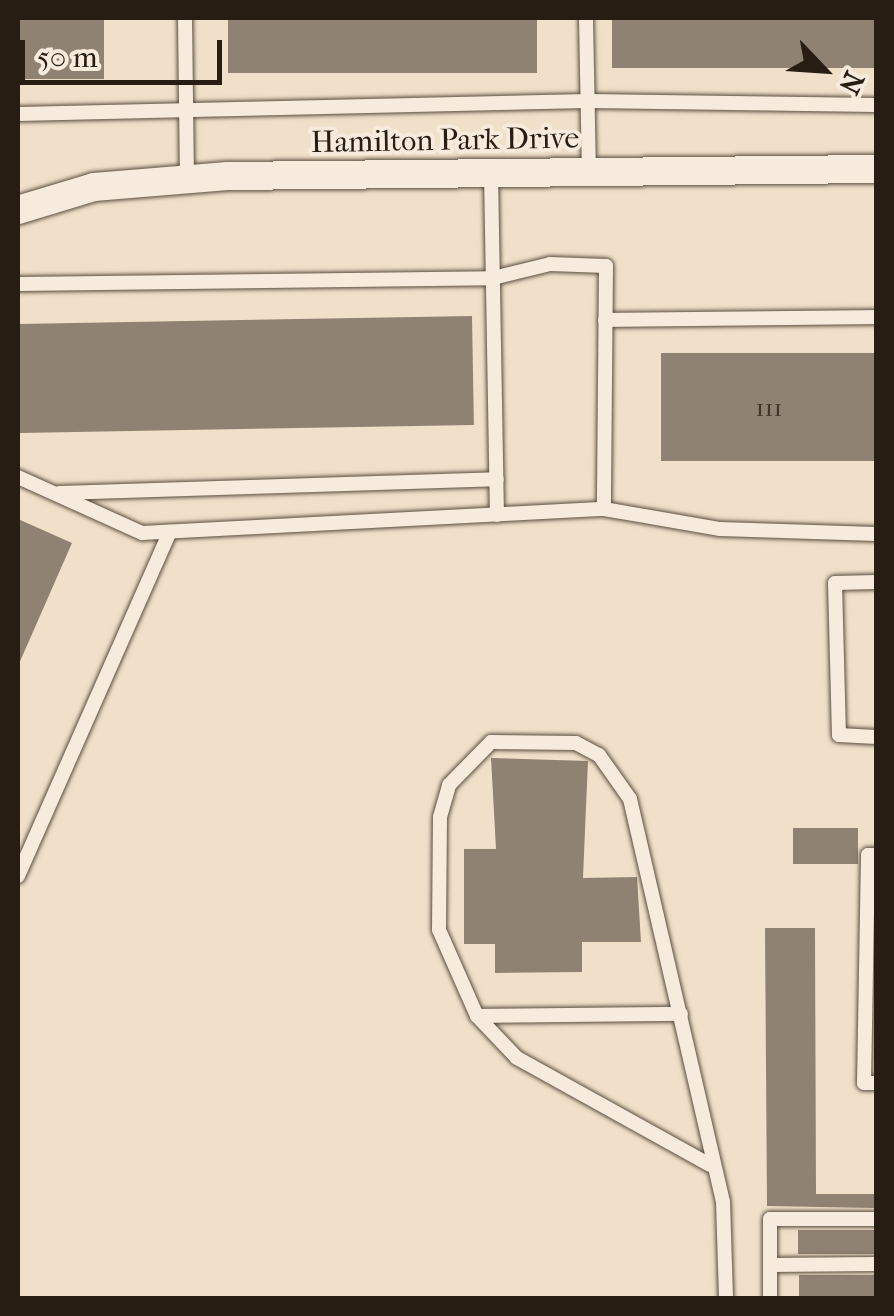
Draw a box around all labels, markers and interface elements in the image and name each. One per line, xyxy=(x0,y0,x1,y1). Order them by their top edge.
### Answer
scale bar xyxy=(25,20,228,82)
north arrow xyxy=(774,20,874,120)
text: 50 m xyxy=(37,40,98,75)
text: N xyxy=(832,66,871,99)
street label: Hamilton Park Drive xyxy=(310,121,580,161)
house number: 111 xyxy=(756,393,782,423)

